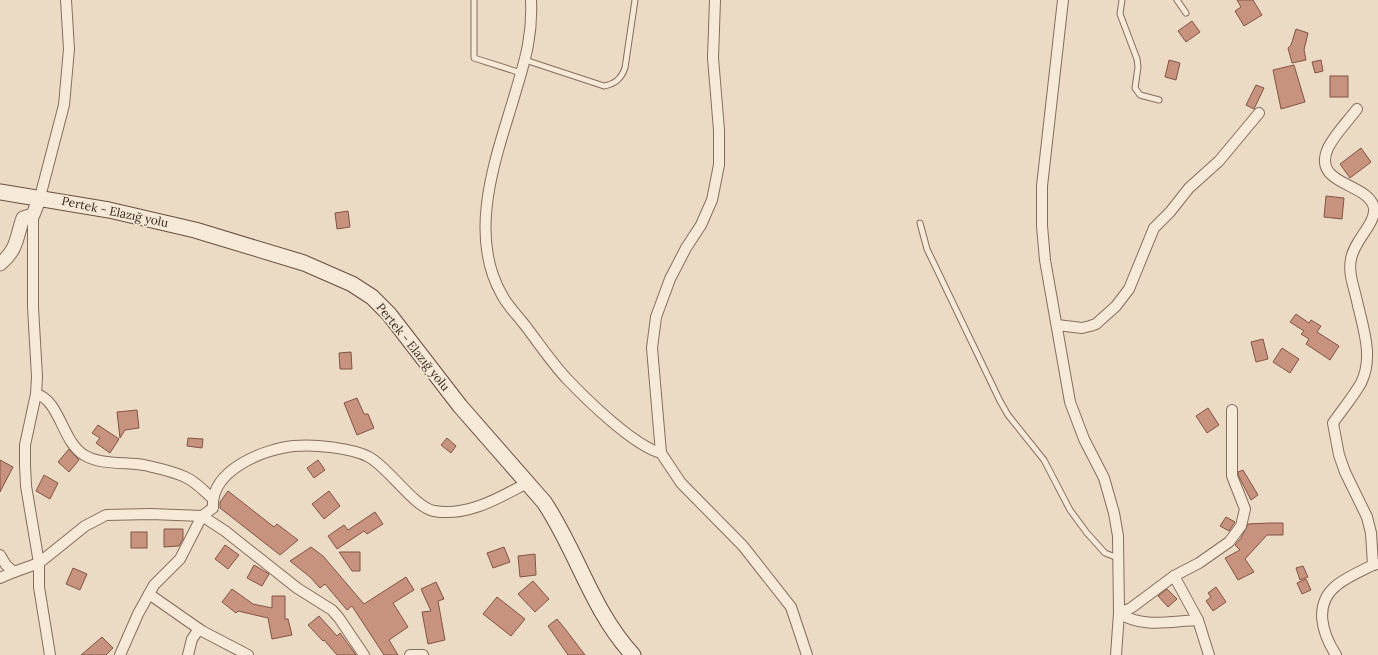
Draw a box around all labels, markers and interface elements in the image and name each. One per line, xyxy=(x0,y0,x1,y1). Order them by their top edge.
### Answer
street label: Pertek - Elazığ yolu xyxy=(60,193,170,230)
street label: Pertek - Elazığ yolu xyxy=(373,300,453,394)

